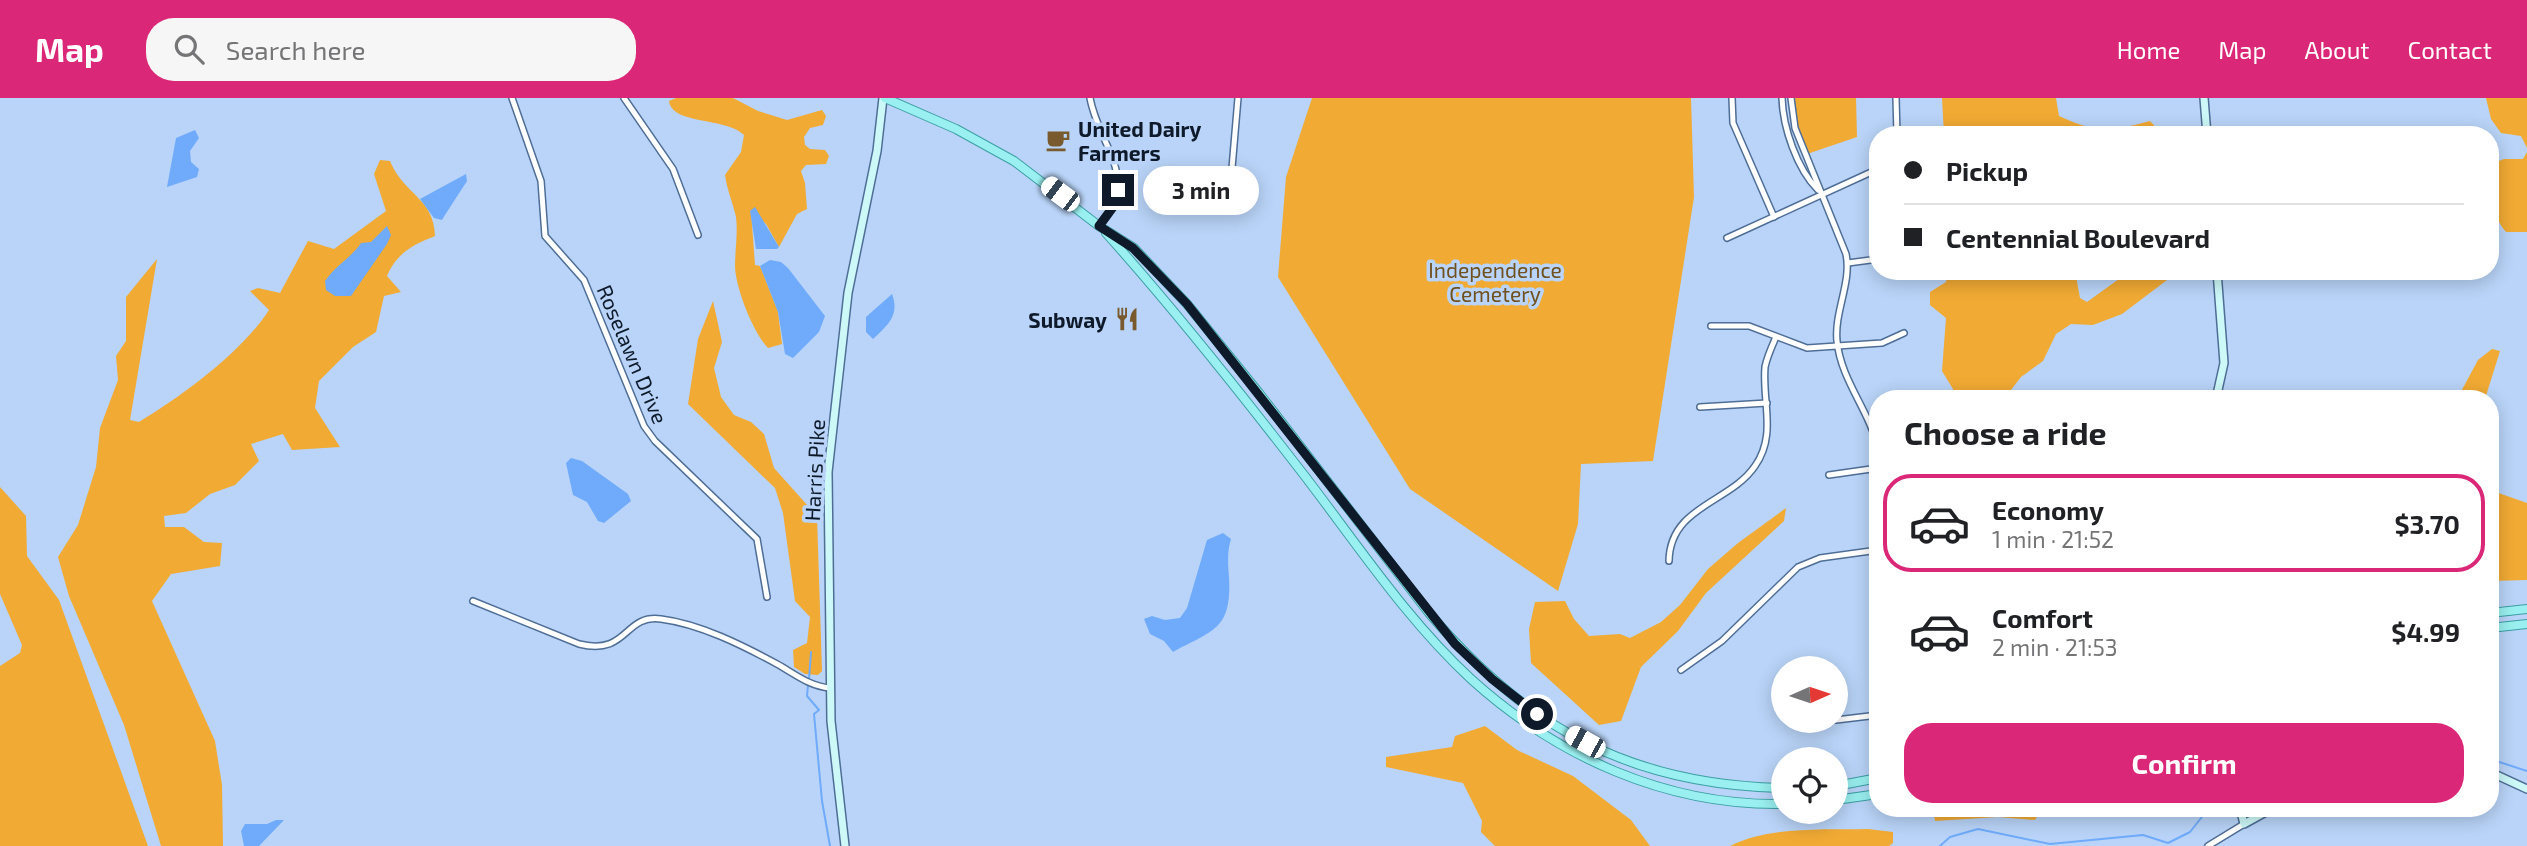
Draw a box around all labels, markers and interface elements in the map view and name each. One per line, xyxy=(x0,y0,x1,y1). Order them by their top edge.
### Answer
search box xyxy=(146,18,636,81)
text: Map xyxy=(35,29,104,69)
icon: search xyxy=(170,30,208,68)
text: Search here xyxy=(226,34,365,65)
text: Home xyxy=(2117,35,2180,64)
text: Map xyxy=(2218,35,2266,64)
text: About xyxy=(2304,35,2370,64)
text: Contact xyxy=(2408,35,2492,64)
place label: United Dairy Farmers xyxy=(1078,116,1201,165)
cafe icon: United Dairy Farmers xyxy=(1044,126,1072,154)
text: Pickup xyxy=(1946,155,2028,186)
callout: 3 min xyxy=(1142,166,1258,214)
car xyxy=(1037,173,1084,215)
route end xyxy=(1102,174,1134,206)
text: 3 min xyxy=(1172,176,1230,204)
text: Centennial Boulevard xyxy=(1946,222,2210,253)
park label: Independence Cemetery xyxy=(1428,257,1562,306)
street label: Roselawn Drive xyxy=(592,281,674,427)
restaurant icon: Subway xyxy=(1113,305,1141,333)
place label: Subway xyxy=(1028,307,1107,333)
text: Choose a ride xyxy=(1904,413,2107,451)
street label: Harris Pike xyxy=(799,418,829,522)
icon: car xyxy=(1908,492,1971,555)
text: Economy xyxy=(1992,494,2104,525)
text: $3.70 xyxy=(2395,508,2460,539)
text: 1 min · 21:52 xyxy=(1992,525,2114,553)
icon: car xyxy=(1908,600,1971,663)
text: Comfort xyxy=(1992,602,2093,633)
text: $4.99 xyxy=(2391,616,2460,647)
text: 2 min · 21:53 xyxy=(1992,633,2118,661)
north arrow xyxy=(1771,656,1848,733)
map controls xyxy=(1771,656,1848,824)
route start xyxy=(1521,698,1553,730)
car xyxy=(1562,723,1609,761)
button: Confirm xyxy=(1904,723,2464,803)
button: locate xyxy=(1771,747,1848,824)

